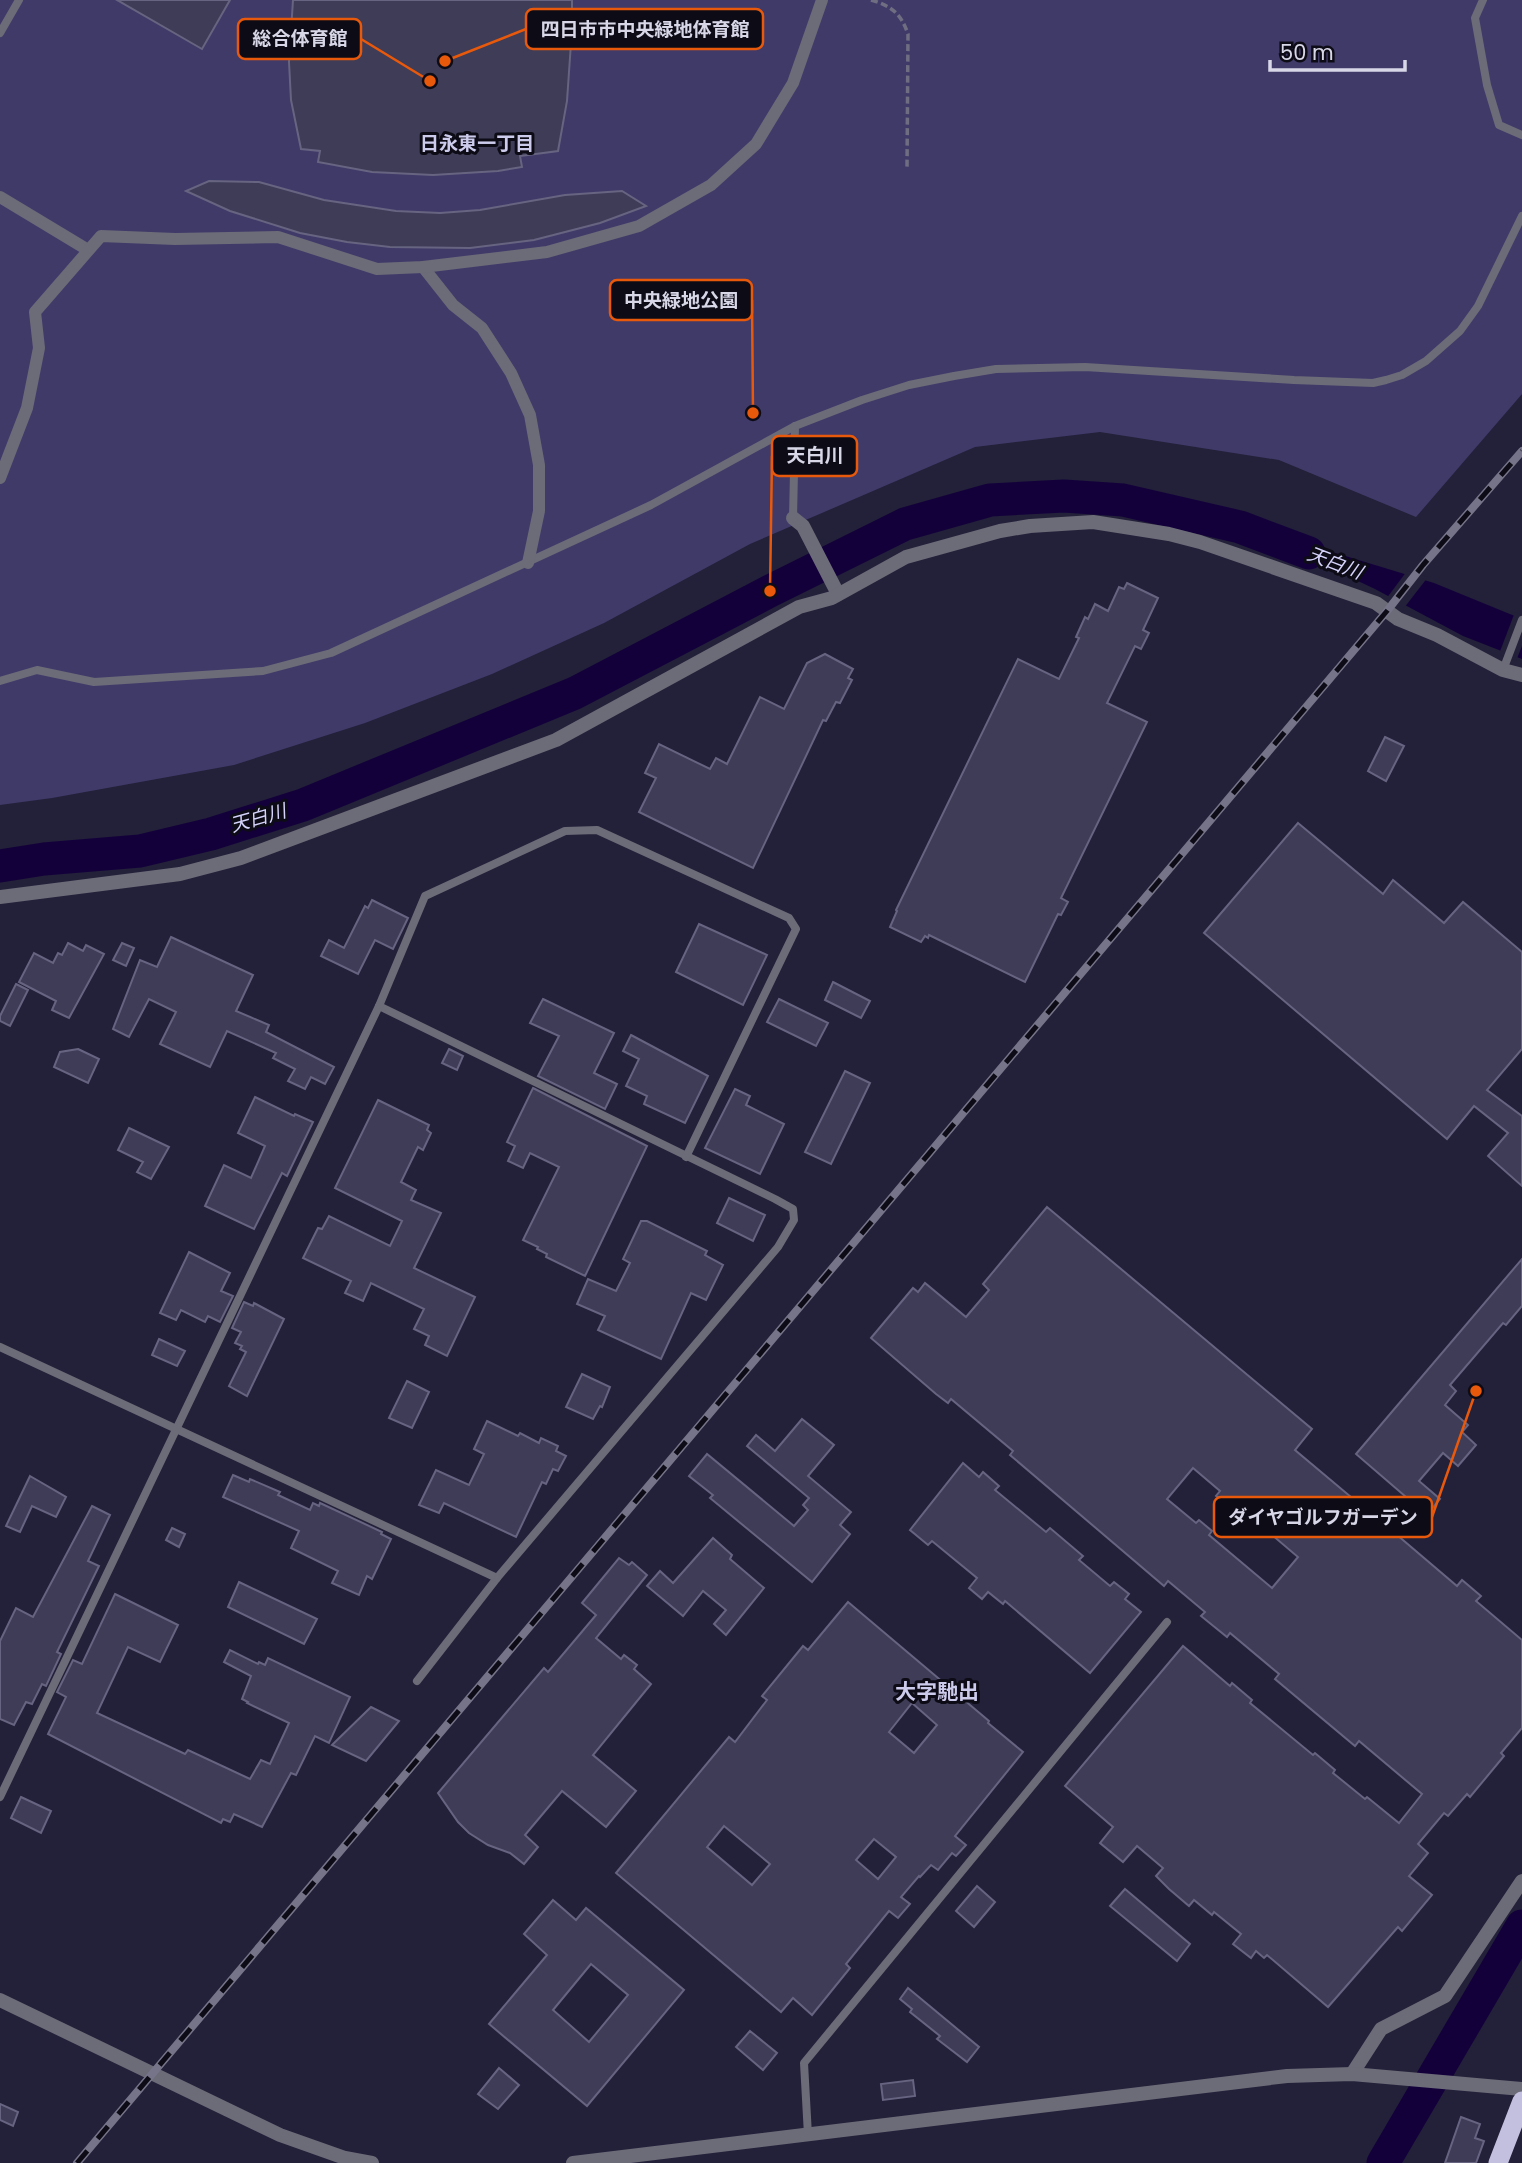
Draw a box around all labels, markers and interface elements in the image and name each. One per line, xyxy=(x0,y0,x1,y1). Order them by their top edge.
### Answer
callout: 四日市市中央緑地体育館 xyxy=(526,9,763,49)
text: 四日市市中央緑地体育館 xyxy=(540,16,750,43)
callout: 総合体育館 xyxy=(238,19,361,59)
text: 総合体育館 xyxy=(252,25,348,52)
scale bar xyxy=(1270,28,1405,72)
text: 50 m xyxy=(1280,38,1334,67)
district label: 日永東一丁目 xyxy=(420,130,534,157)
callout: 中央緑地公園 xyxy=(610,280,752,320)
text: 中央緑地公園 xyxy=(624,287,738,314)
callout: 天白川 xyxy=(772,436,857,476)
text: 天白川 xyxy=(786,442,844,469)
water label: 天白川 xyxy=(1304,540,1368,587)
water label: 天白川 xyxy=(227,797,291,839)
callout: ダイヤゴルフガーデン xyxy=(1214,1497,1432,1537)
text: ダイヤゴルフガーデン xyxy=(1228,1504,1418,1531)
district label: 大字馳出 xyxy=(895,1677,979,1706)

